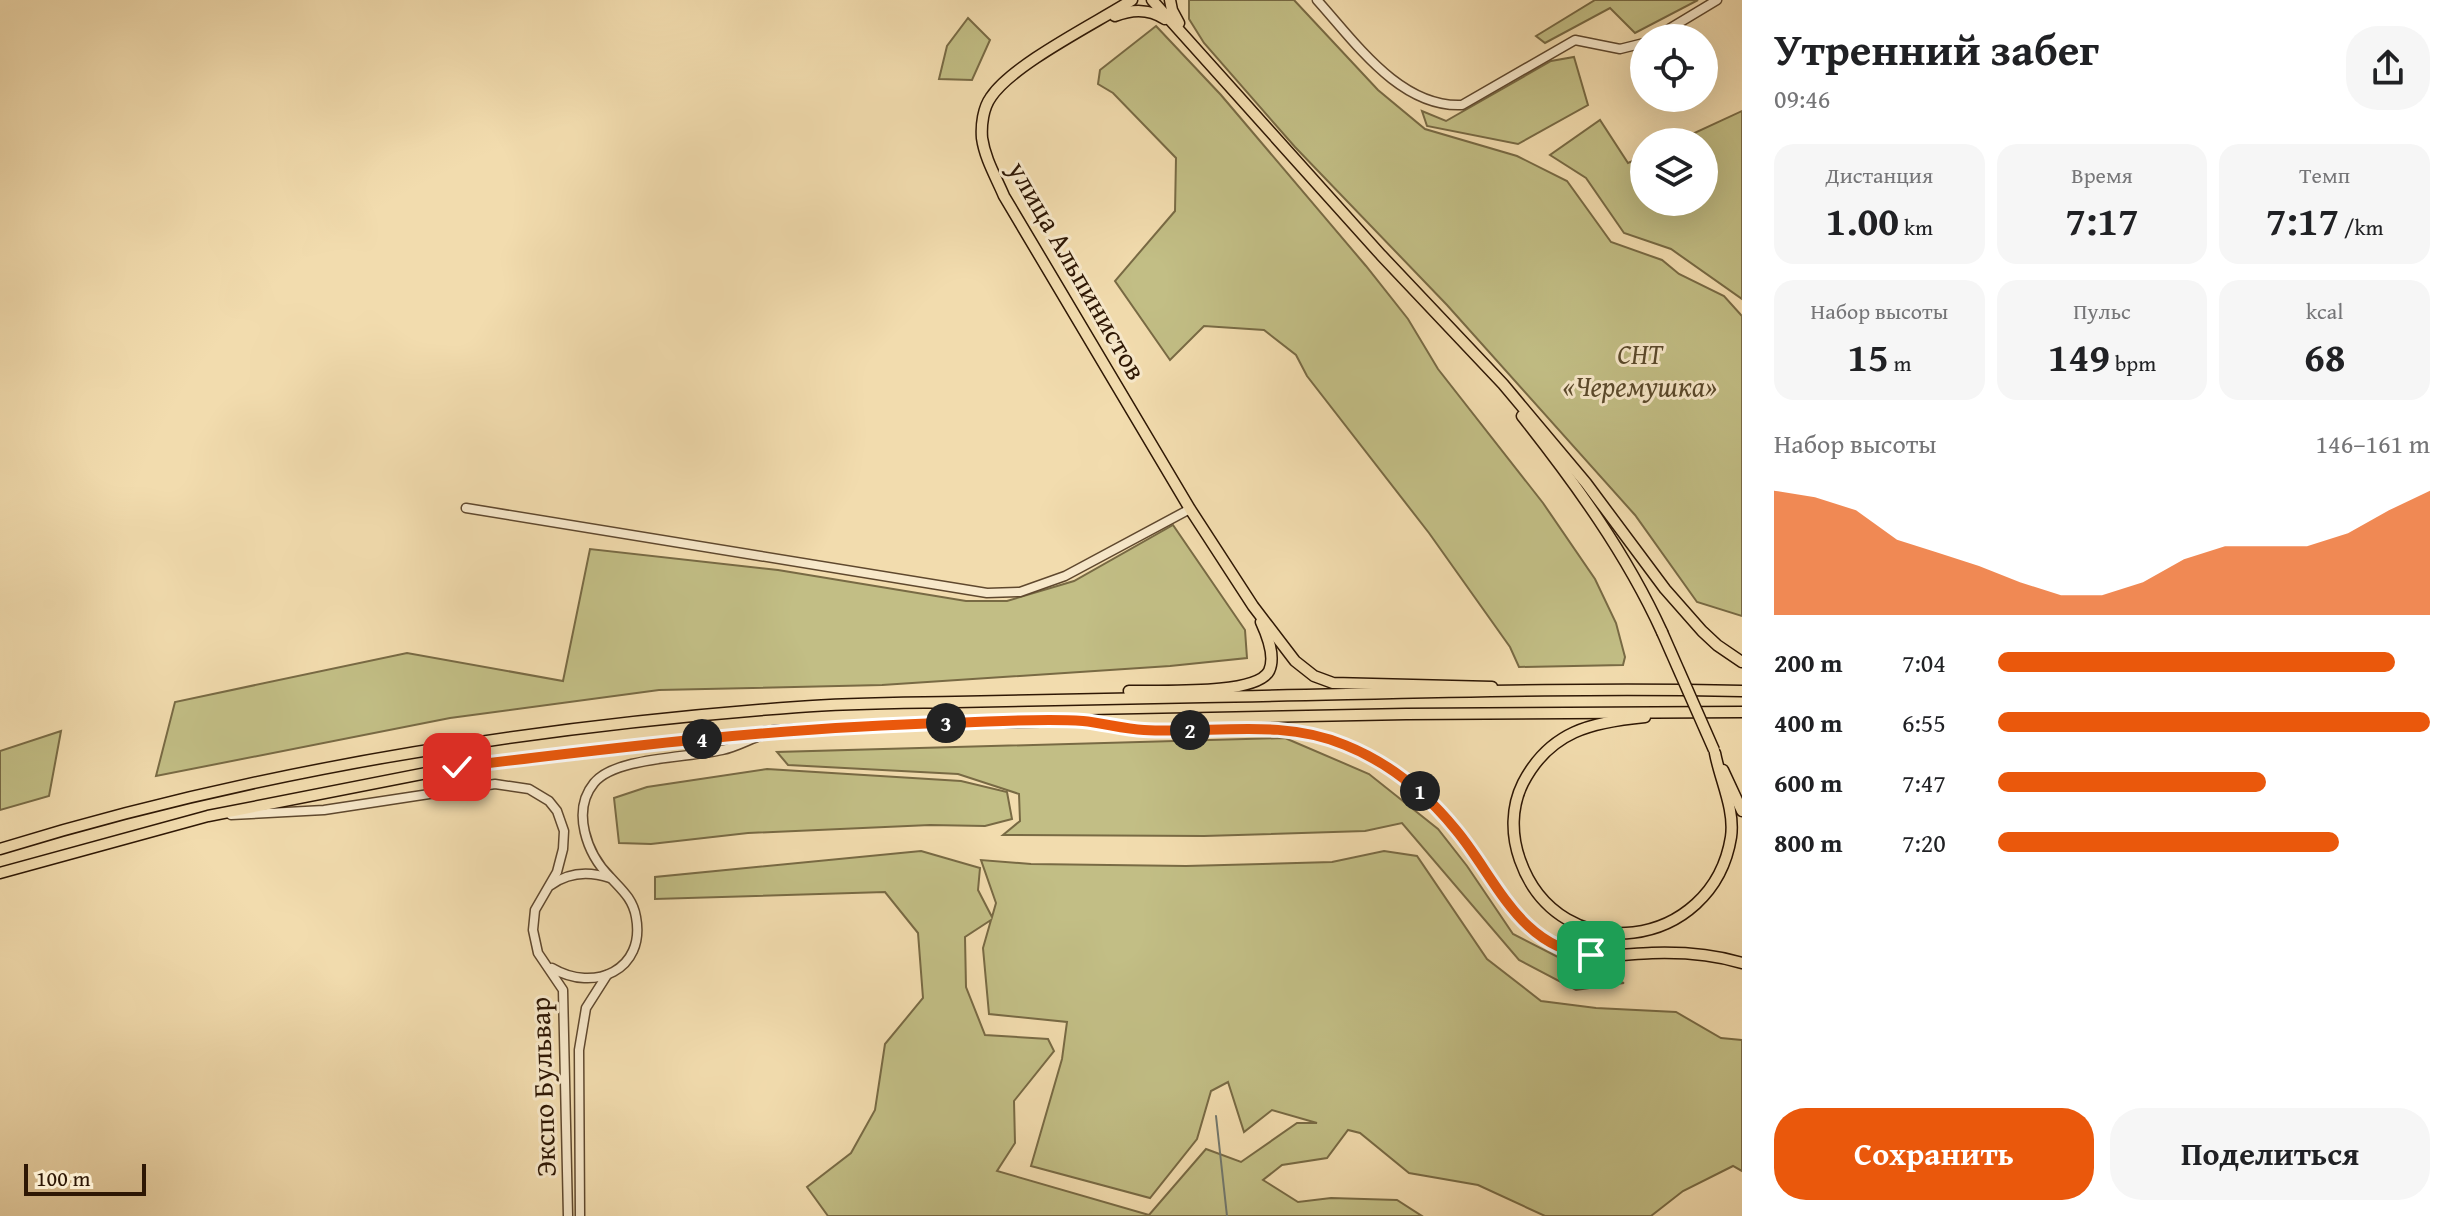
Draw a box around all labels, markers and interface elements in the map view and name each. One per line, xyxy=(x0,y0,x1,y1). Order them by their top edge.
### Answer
text: Утренний забег xyxy=(1774,17,2099,81)
map controls xyxy=(1630,24,1718,216)
button: locate xyxy=(1630,24,1718,112)
button: share xyxy=(2346,26,2430,110)
text: 09:46 xyxy=(1774,79,1830,118)
button: layers xyxy=(1630,128,1718,216)
street label: улица Альпинистов xyxy=(998,152,1157,387)
text: Дистанция xyxy=(1826,159,1933,191)
text: Время xyxy=(2071,159,2133,191)
text: Темп xyxy=(2299,159,2350,191)
text: 1.00 xyxy=(1826,191,1899,250)
text: 7:17 xyxy=(2065,191,2139,250)
text: 7:17 xyxy=(2266,191,2339,250)
text: km xyxy=(1899,211,1933,243)
text: /km xyxy=(2339,211,2384,243)
text: Набор высоты xyxy=(1811,295,1948,327)
text: Пульс xyxy=(2073,295,2131,327)
text: kcal xyxy=(2306,295,2343,327)
text: 15 xyxy=(1847,327,1889,386)
text: 149 xyxy=(2048,327,2110,386)
text: 68 xyxy=(2304,327,2345,386)
park label: СНТ «Черемушка» xyxy=(1563,333,1717,406)
text: m xyxy=(1889,347,1911,379)
text: bpm xyxy=(2110,347,2156,379)
text: Набор высоты xyxy=(1774,424,1936,463)
text: 146–161 m xyxy=(2316,424,2430,463)
text: 200 m xyxy=(1774,643,1842,682)
text: 7:04 xyxy=(1902,643,1946,682)
pin: 3 xyxy=(926,703,966,743)
text: 400 m xyxy=(1774,703,1842,742)
text: 6:55 xyxy=(1902,703,1946,742)
text: 3 xyxy=(940,707,952,739)
pin: 2 xyxy=(1170,710,1210,750)
text: 2 xyxy=(1184,714,1196,746)
pin: 4 xyxy=(682,719,722,759)
text: 4 xyxy=(696,723,708,755)
pin xyxy=(423,733,491,801)
icon: check xyxy=(435,745,479,789)
text: 600 m xyxy=(1774,763,1842,802)
text: 7:47 xyxy=(1902,763,1946,802)
pin: 1 xyxy=(1400,771,1440,811)
text: 1 xyxy=(1414,775,1426,807)
text: 800 m xyxy=(1774,823,1842,862)
text: 7:20 xyxy=(1902,823,1946,862)
pin xyxy=(1557,921,1625,989)
icon: arrive xyxy=(1569,933,1613,977)
street label: Экспо Бульвар xyxy=(518,996,566,1178)
button: Сохранить xyxy=(1774,1108,2094,1200)
button: Поделиться xyxy=(2110,1108,2430,1200)
scale bar xyxy=(24,1160,146,1196)
text: 100 m xyxy=(36,1162,91,1194)

